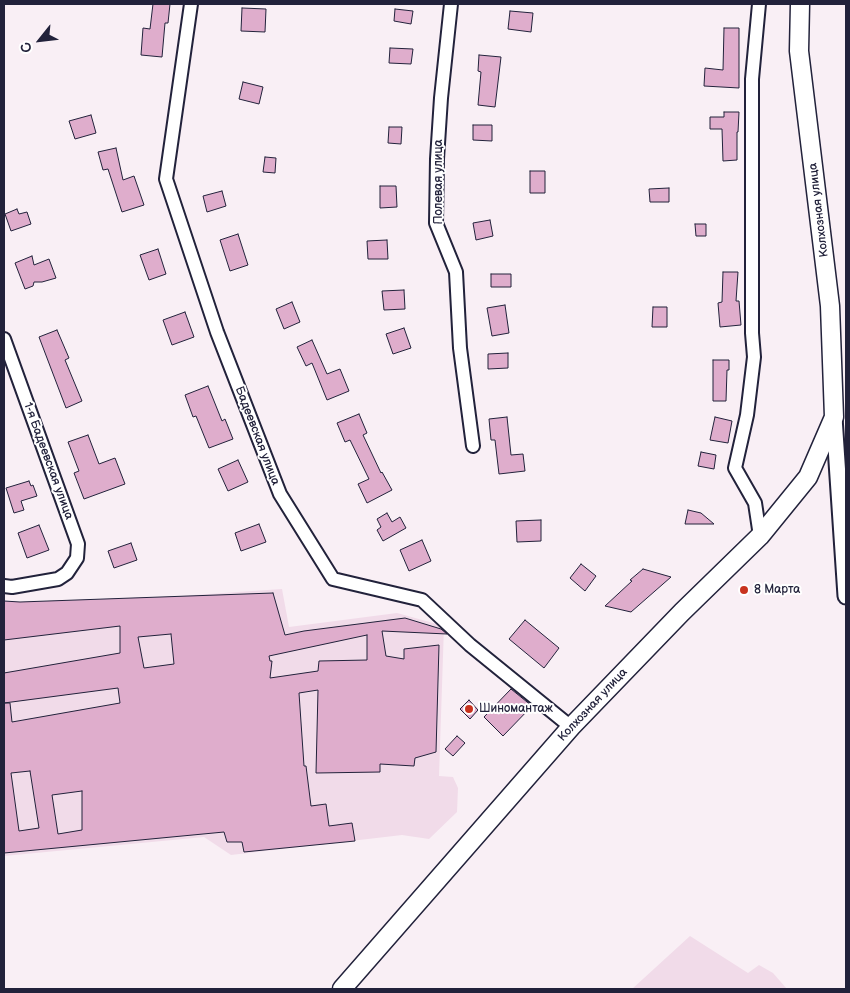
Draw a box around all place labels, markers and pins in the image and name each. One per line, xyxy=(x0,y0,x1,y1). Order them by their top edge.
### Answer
place label: 8 Марта xyxy=(754,583,800,597)
marker: 8 Марта xyxy=(738,584,750,596)
place label: Шиномантаж xyxy=(479,702,553,716)
marker: Шиномантаж xyxy=(463,703,475,715)

